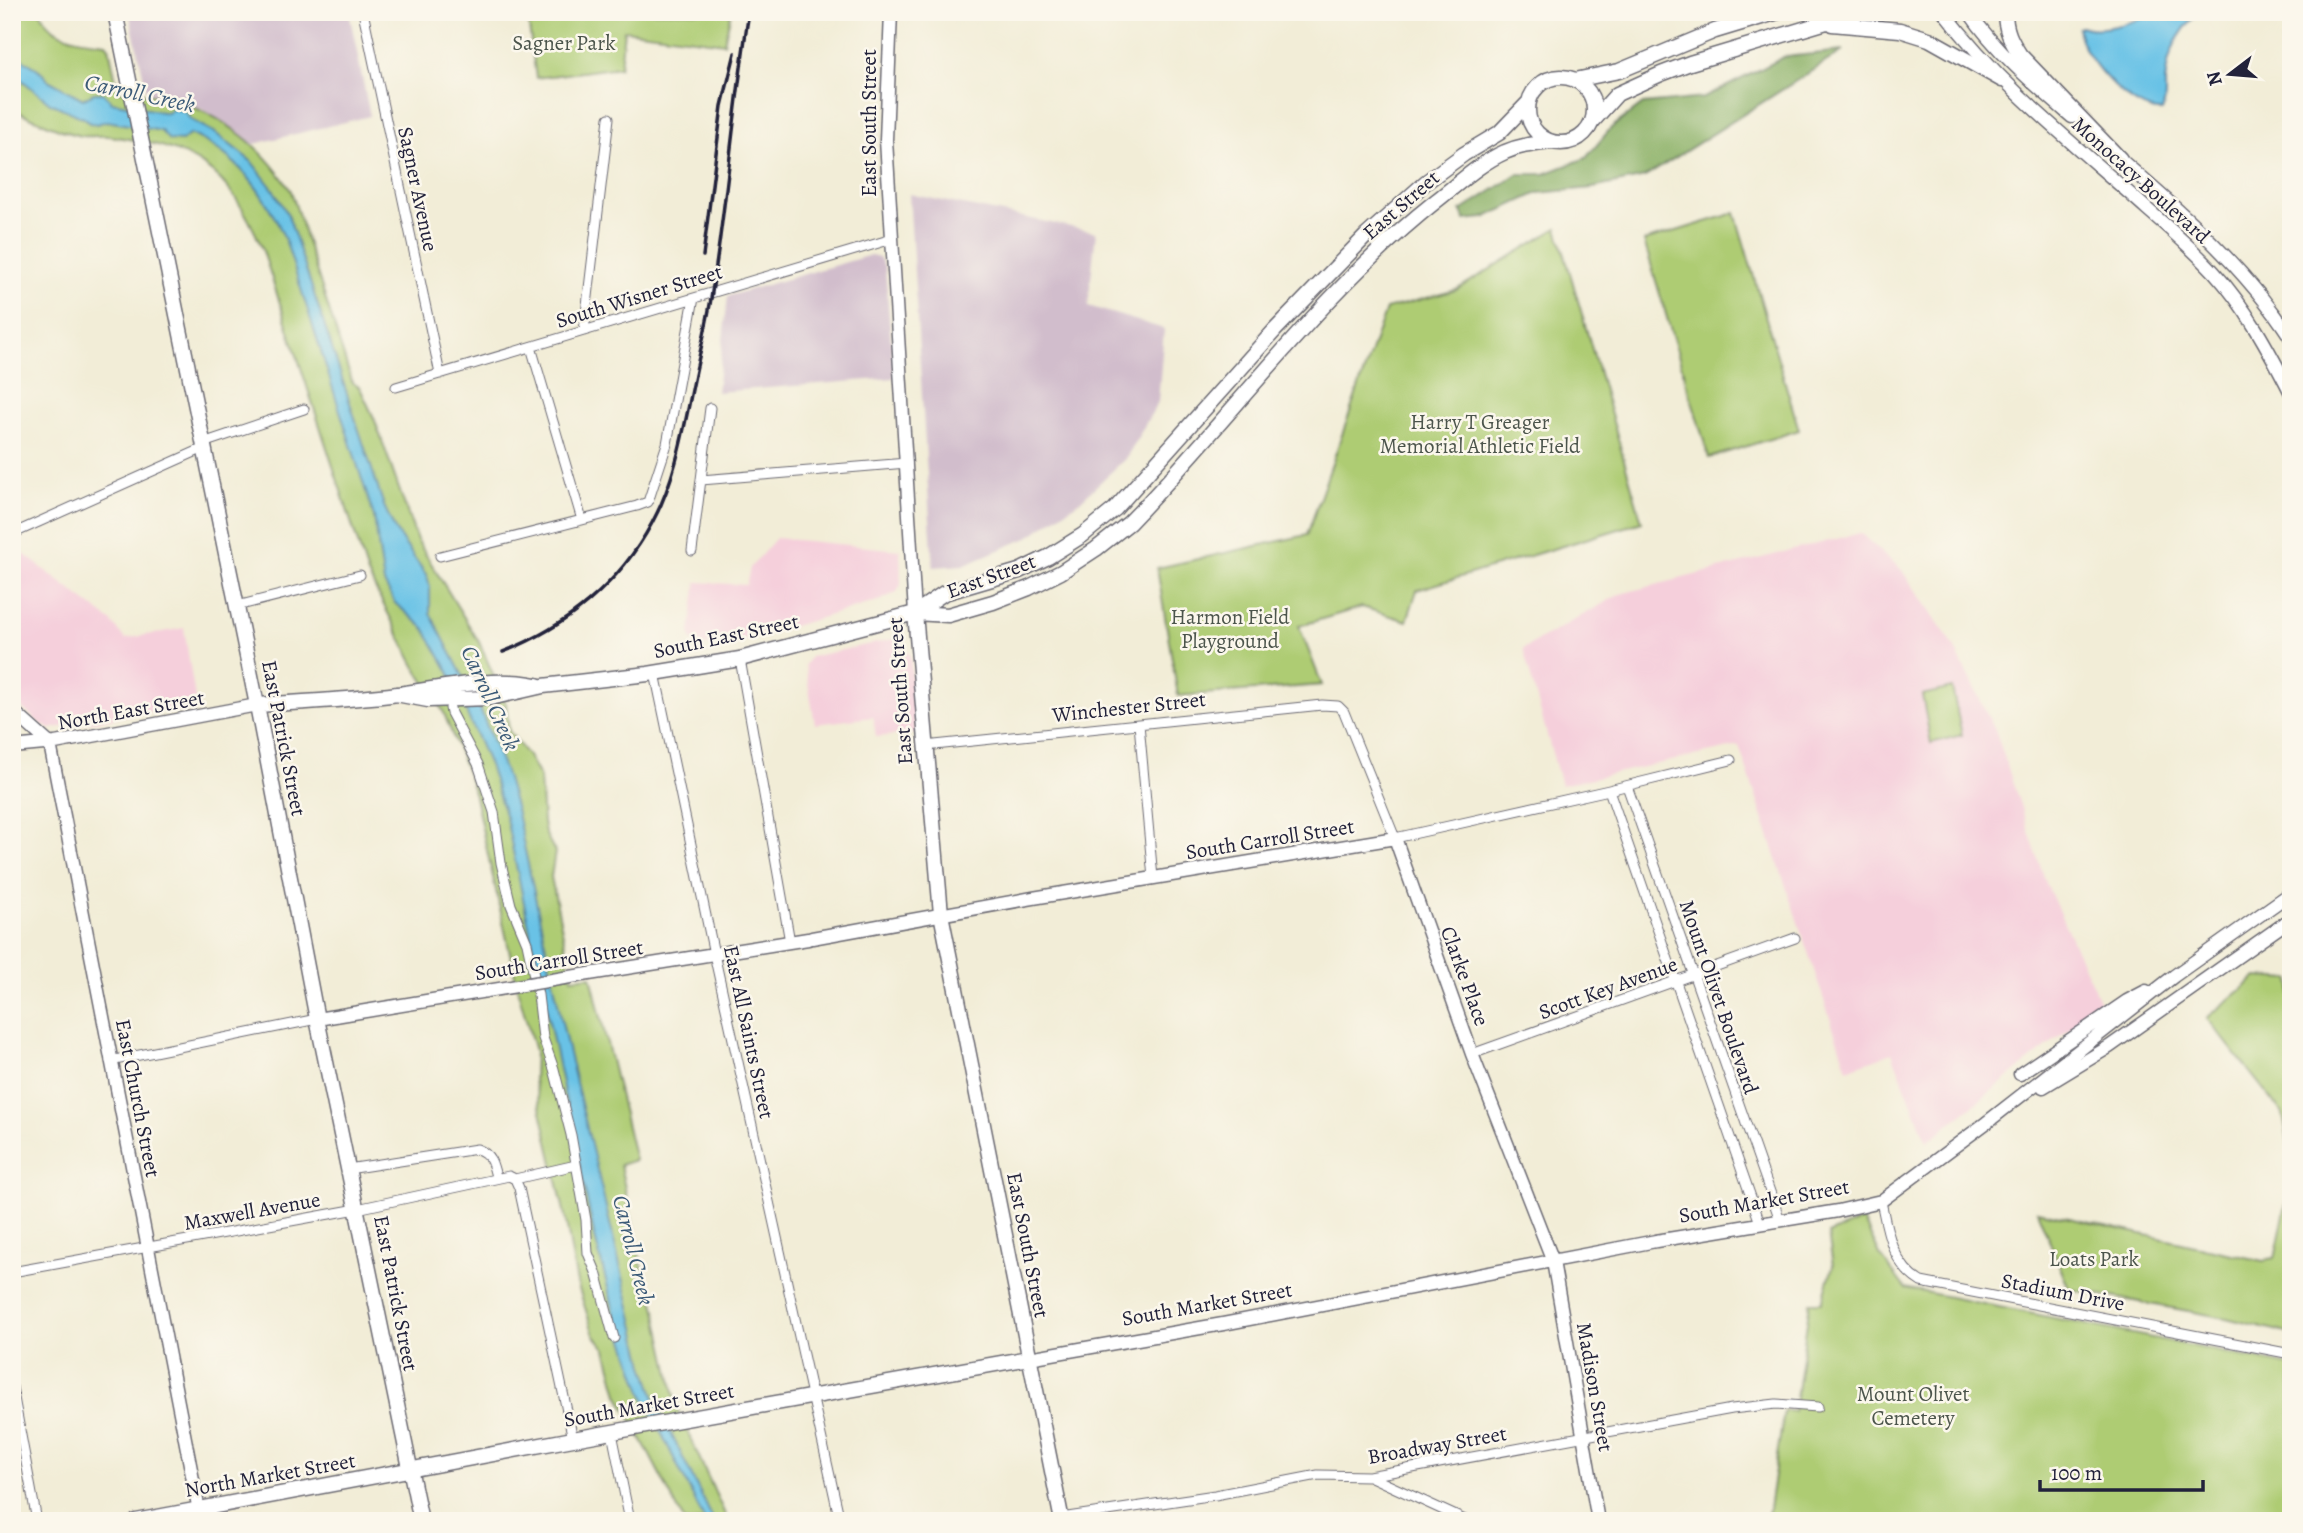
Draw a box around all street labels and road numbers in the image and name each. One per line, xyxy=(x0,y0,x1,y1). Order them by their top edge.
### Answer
street label: East South Street xyxy=(855,49,883,197)
street label: Monocacy Boulevard xyxy=(2066,110,2217,250)
street label: Sagner Avenue xyxy=(391,124,445,254)
street label: East Street xyxy=(1357,164,1445,246)
street label: South Wisner Street xyxy=(552,257,726,335)
street label: East Street xyxy=(943,547,1040,605)
street label: South East Street xyxy=(651,607,801,665)
street label: East South Street xyxy=(881,616,919,766)
street label: East Patrick Street xyxy=(255,658,313,818)
street label: North East Street xyxy=(55,683,207,737)
street label: Winchester Street xyxy=(1050,685,1207,729)
street label: South Carroll Street xyxy=(1184,812,1356,866)
street label: Mount Olivet Boulevard xyxy=(1673,896,1766,1098)
street label: Clarke Place xyxy=(1434,922,1496,1030)
street label: South Carroll Street xyxy=(473,933,645,987)
street label: East All Saints Street xyxy=(717,943,781,1121)
street label: Scott Key Avenue xyxy=(1535,950,1681,1026)
street label: East Church Street xyxy=(109,1016,167,1180)
street label: East South Street xyxy=(1000,1170,1056,1320)
street label: South Market Street xyxy=(1677,1172,1851,1230)
street label: Maxwell Avenue xyxy=(182,1185,322,1237)
street label: East Patrick Street xyxy=(367,1213,425,1373)
street label: Stadium Drive xyxy=(1999,1266,2127,1318)
street label: South Market Street xyxy=(1120,1275,1294,1333)
street label: Madison Street xyxy=(1570,1320,1620,1454)
street label: South Market Street xyxy=(562,1376,736,1434)
street label: Broadway Street xyxy=(1365,1419,1509,1471)
street label: North Market Street xyxy=(182,1446,358,1504)

